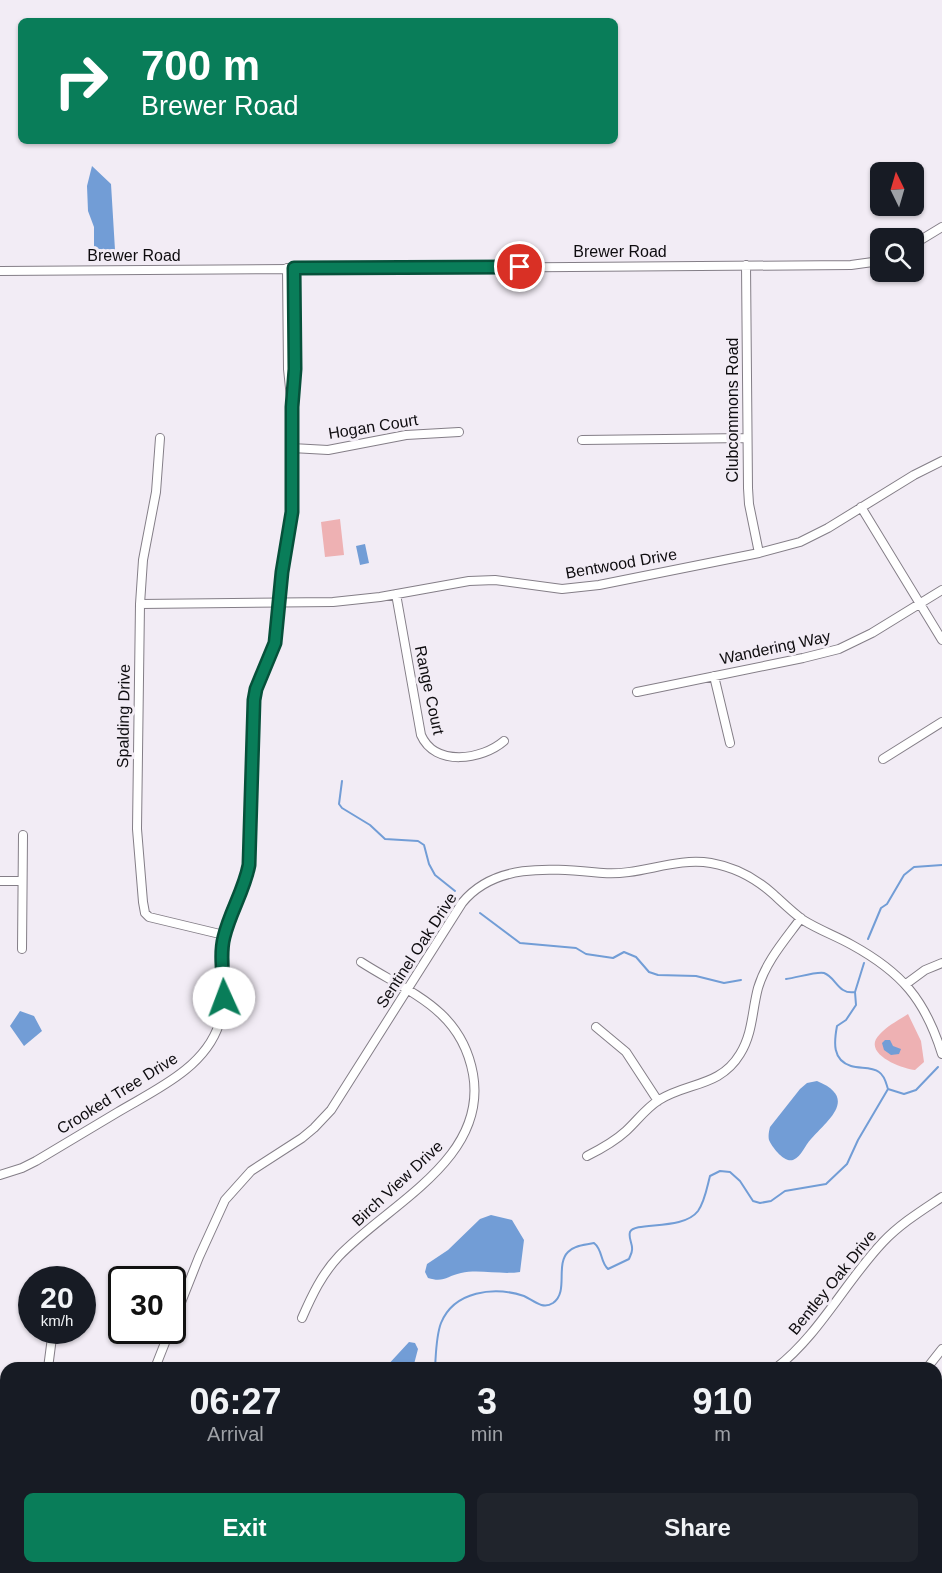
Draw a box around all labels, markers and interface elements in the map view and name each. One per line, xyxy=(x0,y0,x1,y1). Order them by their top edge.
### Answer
icon: right xyxy=(42,42,120,120)
text: 700 m xyxy=(141,42,260,89)
text: Brewer Road xyxy=(141,91,299,121)
north arrow xyxy=(870,162,924,216)
map controls xyxy=(870,162,924,282)
button: search xyxy=(870,228,924,282)
pin xyxy=(494,241,545,292)
street label: Brewer Road xyxy=(573,243,667,260)
street label: Brewer Road xyxy=(87,247,181,264)
icon: arrive xyxy=(503,250,536,283)
street label: Clubcommons Road xyxy=(724,338,741,482)
street label: Hogan Court xyxy=(327,411,420,442)
street label: Bentwood Drive xyxy=(564,545,678,582)
street label: Wandering Way xyxy=(718,627,832,668)
street label: Range Court xyxy=(412,644,447,737)
street label: Spalding Drive xyxy=(114,664,133,768)
street label: Sentinel Oak Drive xyxy=(373,890,460,1011)
position arrow xyxy=(192,966,256,1030)
street label: Crooked Tree Drive xyxy=(54,1049,181,1137)
street label: Birch View Drive xyxy=(349,1137,446,1230)
street label: Bentley Oak Drive xyxy=(785,1227,880,1338)
speed limit sign: 30 xyxy=(108,1266,186,1344)
text: 20 xyxy=(40,1281,74,1314)
text: km/h xyxy=(41,1312,73,1329)
text: 06:27 xyxy=(189,1381,281,1422)
text: 3 xyxy=(477,1381,497,1422)
text: 910 xyxy=(692,1381,753,1422)
text: Arrival xyxy=(207,1423,264,1445)
text: min xyxy=(471,1423,503,1445)
text: m xyxy=(714,1423,731,1445)
button: Exit xyxy=(24,1493,465,1562)
button: Share xyxy=(477,1493,918,1562)

